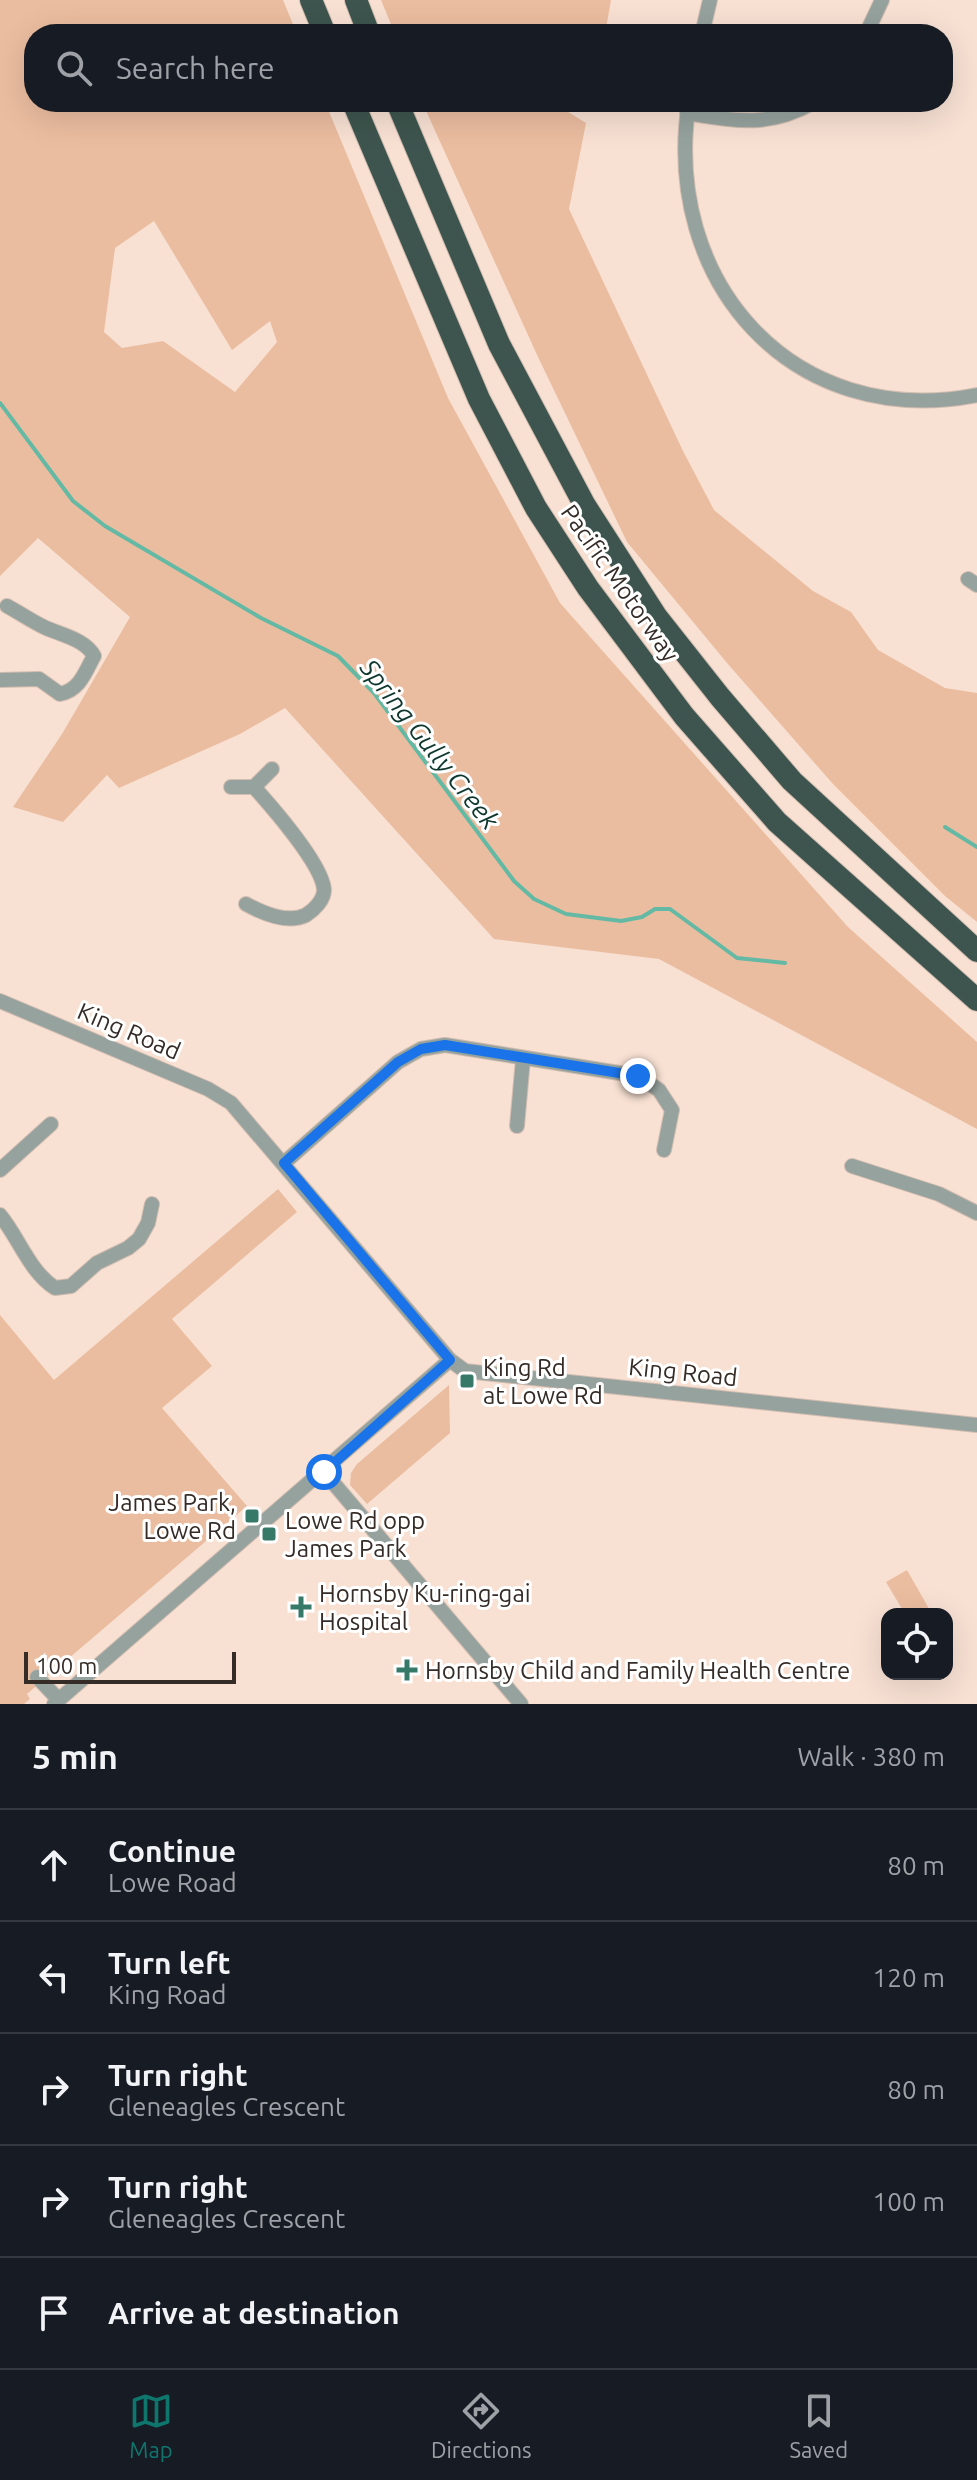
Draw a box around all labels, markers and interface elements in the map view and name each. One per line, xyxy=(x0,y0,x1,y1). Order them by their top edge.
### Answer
search box xyxy=(24,24,953,112)
icon: search xyxy=(52,46,96,90)
text: Search here xyxy=(116,51,275,85)
street label: Pacific Motorway xyxy=(556,499,684,667)
water label: Spring Gully Creek xyxy=(354,653,506,835)
street label: King Road xyxy=(73,997,185,1065)
route end xyxy=(620,1058,656,1094)
street label: King Road xyxy=(627,1353,739,1391)
place label: King Rd at Lowe Rd xyxy=(483,1354,603,1409)
marker: King Rd at Lowe Rd xyxy=(458,1372,476,1390)
route start xyxy=(306,1454,342,1490)
place label: James Park, Lowe Rd xyxy=(108,1489,236,1544)
marker: James Park, Lowe Rd xyxy=(243,1507,261,1525)
place label: Lowe Rd opp James Park xyxy=(285,1507,425,1562)
marker: Lowe Rd opp James Park xyxy=(260,1525,278,1543)
place label: Hornsby Ku-ring-gai Hospital xyxy=(319,1580,531,1635)
marker: Hornsby Ku-ring-gai Hospital xyxy=(290,1596,312,1618)
map controls xyxy=(881,1608,953,1680)
button: locate xyxy=(881,1608,953,1680)
scale bar xyxy=(24,1648,236,1684)
text: 100 m xyxy=(36,1653,97,1678)
place label: Hornsby Child and Family Health Centre xyxy=(425,1657,850,1684)
marker: Hornsby Child and Family Health Centre xyxy=(396,1659,418,1681)
text: 5 min xyxy=(32,1737,118,1775)
text: Walk · 380 m xyxy=(797,1742,945,1771)
text: Continue xyxy=(108,1834,236,1868)
icon: ahead xyxy=(32,1843,76,1887)
text: 80 m xyxy=(887,1851,945,1880)
text: Lowe Road xyxy=(108,1868,237,1897)
text: Turn left xyxy=(108,1946,230,1980)
icon: left xyxy=(32,1955,76,1999)
text: 120 m xyxy=(873,1963,945,1992)
text: King Road xyxy=(108,1980,226,2009)
text: Turn right xyxy=(108,2058,248,2092)
icon: right xyxy=(32,2067,76,2111)
text: 80 m xyxy=(887,2075,945,2104)
text: Gleneagles Crescent xyxy=(108,2092,345,2121)
text: Turn right xyxy=(108,2170,248,2204)
icon: right xyxy=(32,2179,76,2223)
text: 100 m xyxy=(873,2187,945,2216)
text: Gleneagles Crescent xyxy=(108,2204,345,2233)
icon: arrive xyxy=(32,2291,76,2335)
text: Arrive at destination xyxy=(108,2296,400,2330)
tab: Map xyxy=(129,2389,173,2462)
tab: Directions xyxy=(431,2389,532,2462)
tab: Saved xyxy=(789,2389,848,2462)

